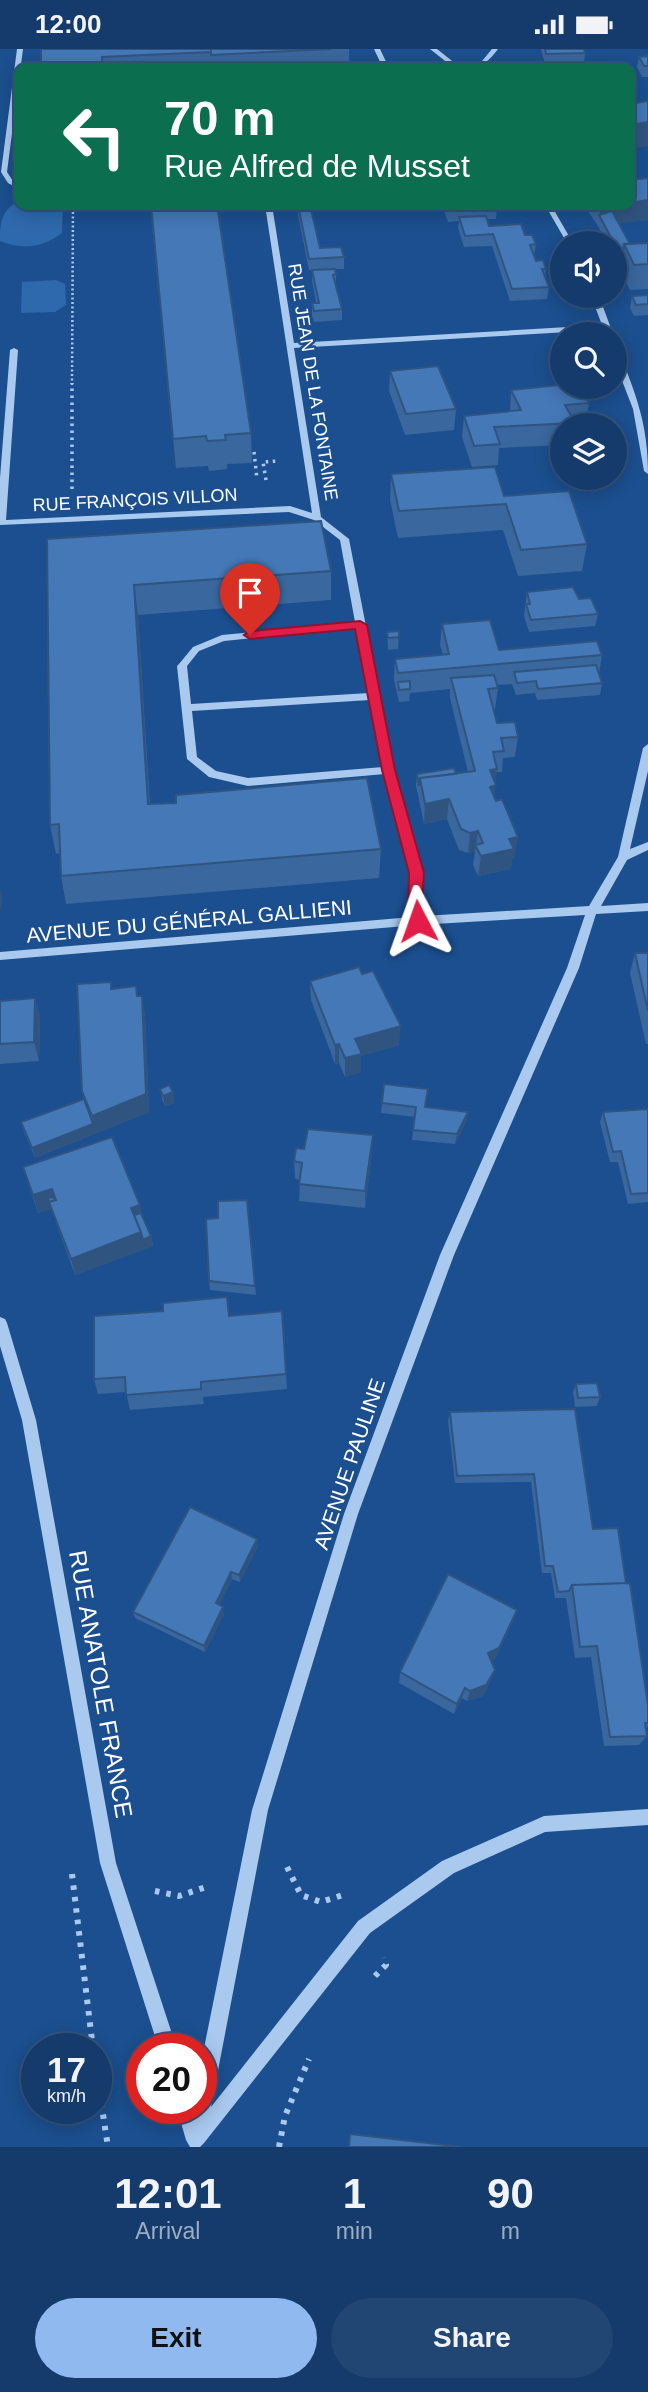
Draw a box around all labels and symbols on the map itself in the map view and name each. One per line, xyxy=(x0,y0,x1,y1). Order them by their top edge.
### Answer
street label: RUE JEAN DE LA FONTAINE xyxy=(284,262,342,502)
street label: RUE FRANÇOIS VILLON xyxy=(32,485,238,515)
pin xyxy=(220,563,280,635)
position arrow xyxy=(381,884,455,958)
street label: AVENUE DU GÉNÉRAL GALLIENI xyxy=(25,895,353,947)
street label: AVENUE PAULINE xyxy=(309,1376,389,1552)
street label: RUE ANATOLE FRANCE xyxy=(64,1548,138,1820)
speed limit sign: 20 xyxy=(126,2033,217,2124)

